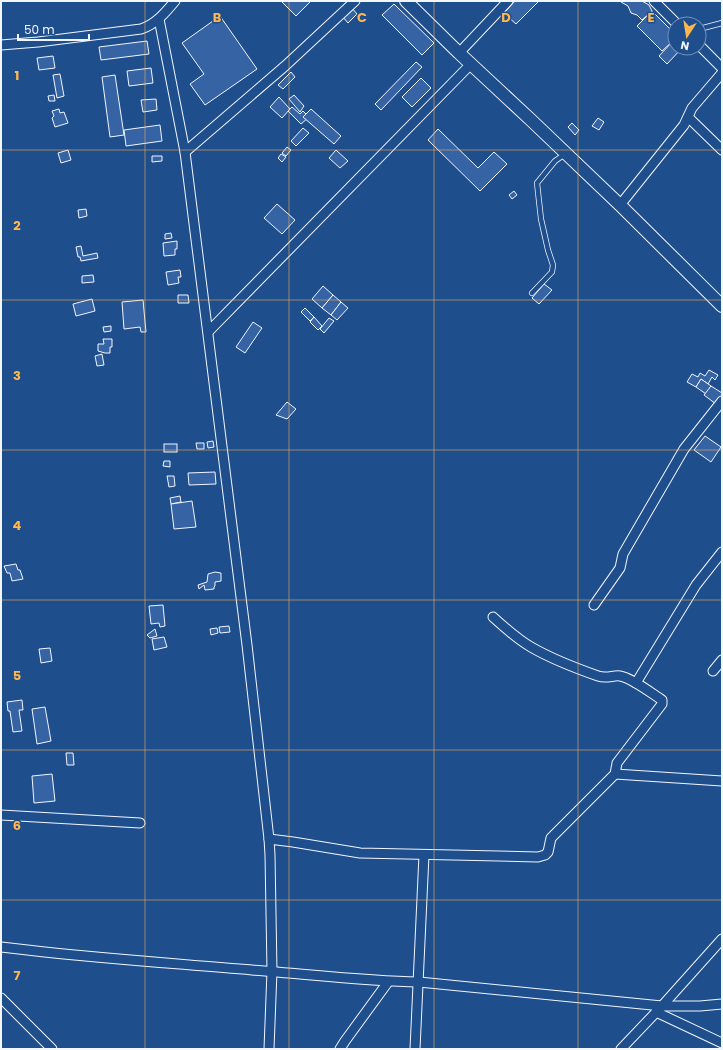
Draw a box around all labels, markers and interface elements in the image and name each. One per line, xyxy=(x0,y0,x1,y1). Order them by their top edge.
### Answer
text: B xyxy=(213,8,222,27)
text: C xyxy=(357,8,367,27)
text: D xyxy=(501,8,511,27)
text: E xyxy=(647,8,655,27)
scale bar xyxy=(18,16,89,42)
north arrow xyxy=(667,16,707,56)
text: 50 m xyxy=(24,21,55,38)
text: N xyxy=(679,37,691,54)
text: 1 xyxy=(15,66,19,85)
text: 2 xyxy=(13,216,21,235)
text: 3 xyxy=(13,366,21,385)
text: 4 xyxy=(13,516,22,535)
text: 5 xyxy=(13,666,21,685)
text: 6 xyxy=(13,816,21,835)
text: 7 xyxy=(14,966,21,985)

